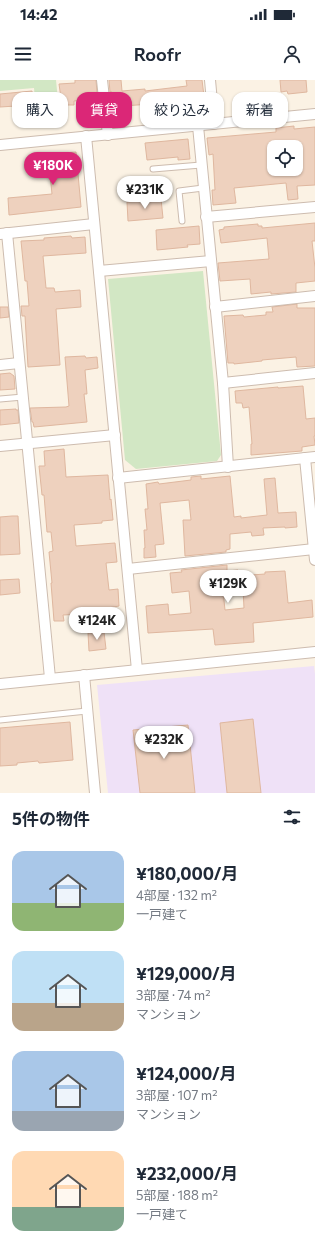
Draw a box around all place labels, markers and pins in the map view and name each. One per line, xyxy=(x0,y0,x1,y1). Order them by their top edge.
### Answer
pin: ¥180K xyxy=(25,152,81,186)
pin: ¥231K xyxy=(117,176,173,210)
pin: ¥129K xyxy=(200,570,256,604)
pin: ¥124K xyxy=(69,607,125,641)
pin: ¥232K xyxy=(136,726,192,760)

